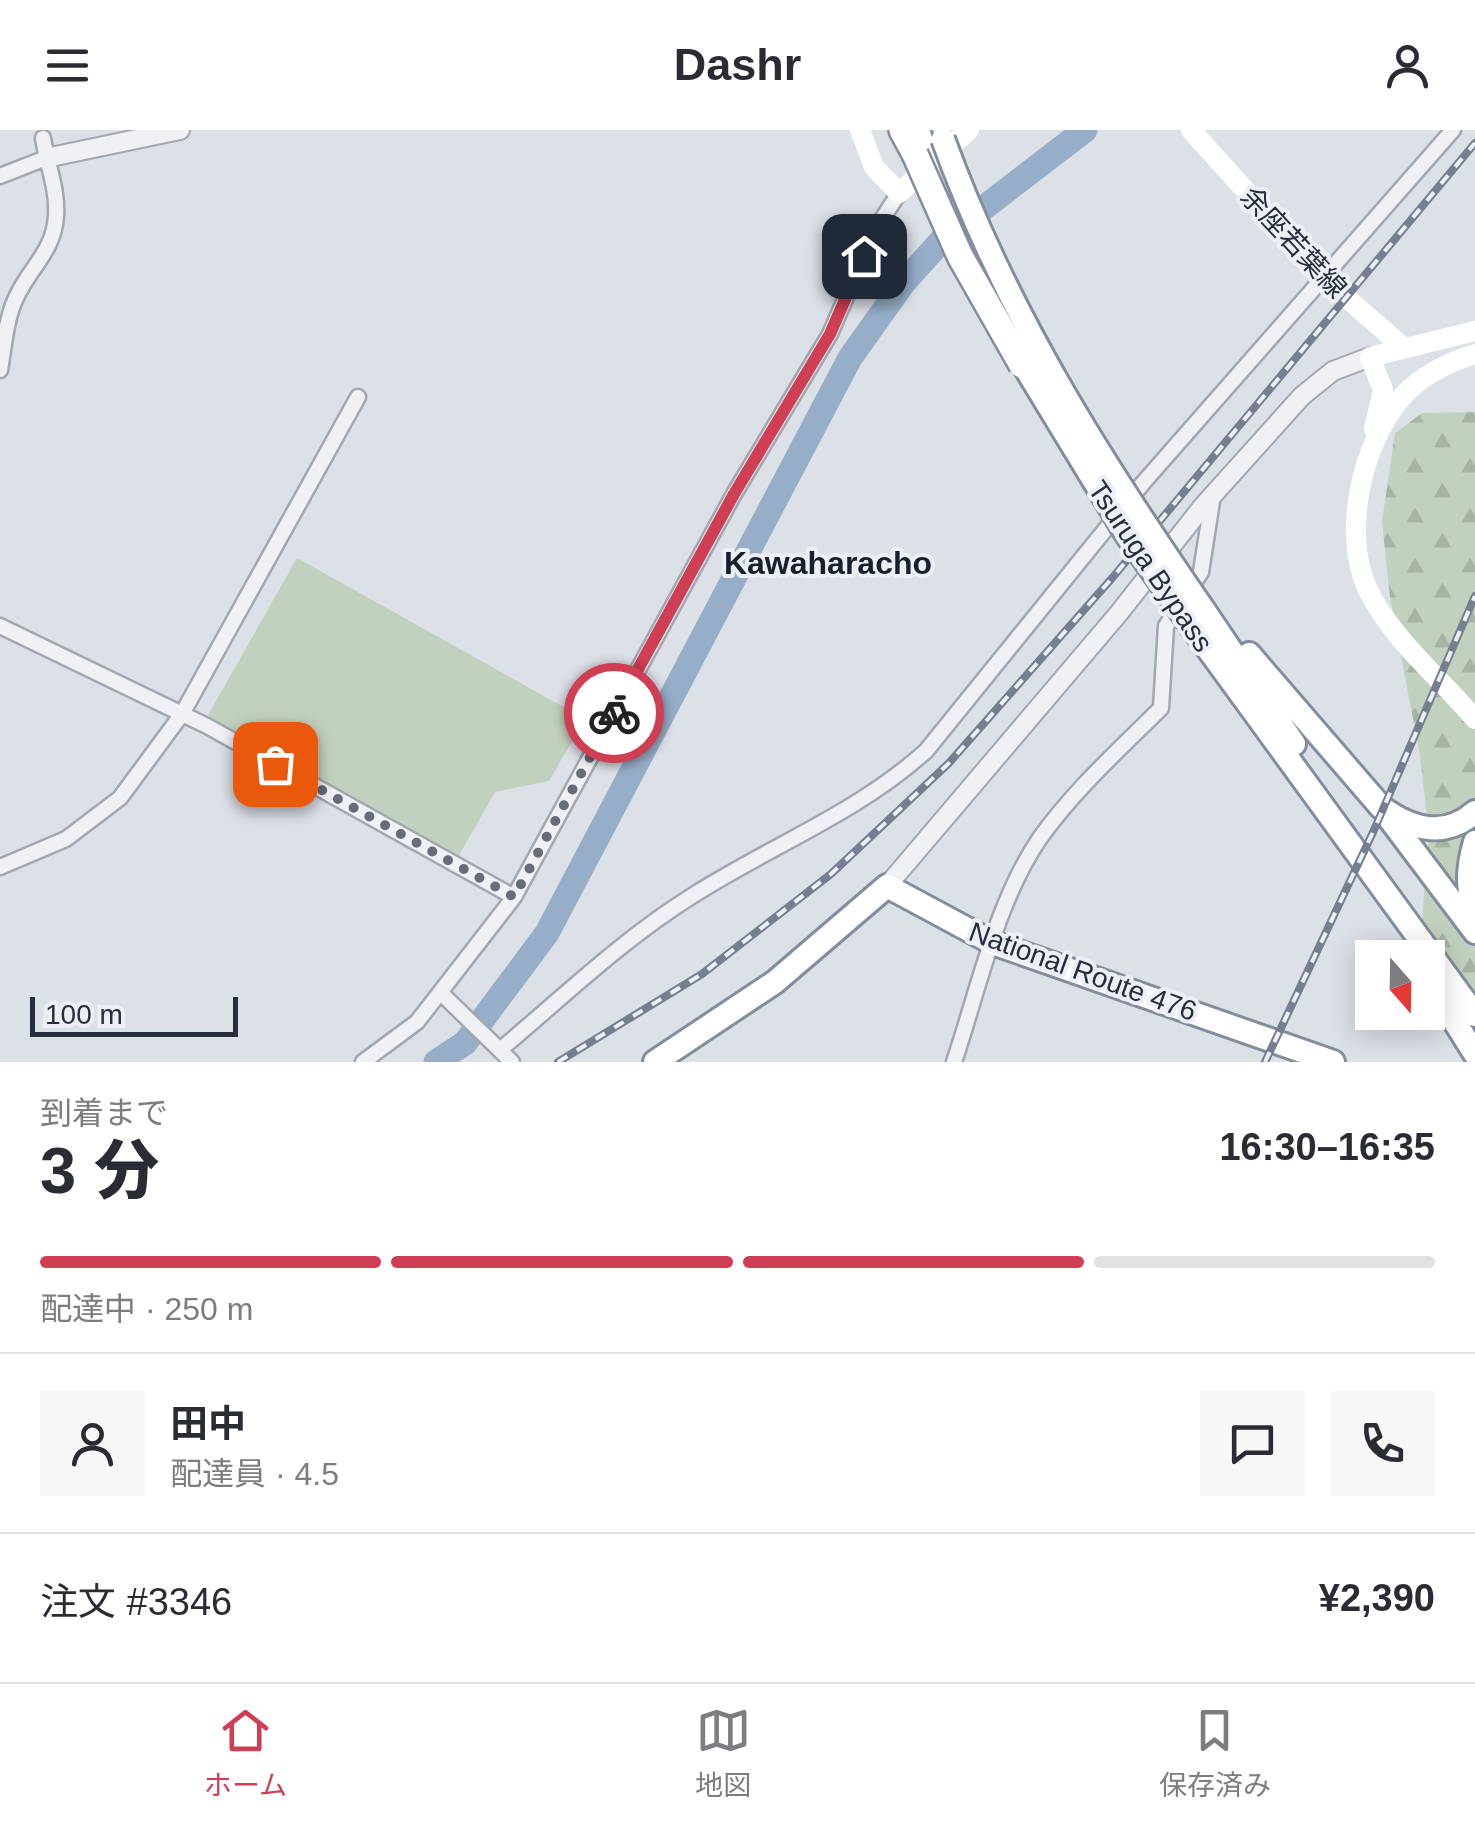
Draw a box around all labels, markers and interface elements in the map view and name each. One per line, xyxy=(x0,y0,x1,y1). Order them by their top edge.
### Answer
icon: menu xyxy=(40,38,95,93)
icon: person xyxy=(1380,38,1435,93)
text: Dashr xyxy=(674,39,801,90)
street label: 余座若葉線 xyxy=(1235,181,1353,304)
pin xyxy=(822,214,907,299)
icon: home xyxy=(837,229,892,284)
street label: Tsuruga Bypass xyxy=(1082,475,1219,658)
district label: Kawaharacho xyxy=(724,545,932,581)
courier xyxy=(564,663,664,763)
icon: bike xyxy=(587,686,642,741)
pin xyxy=(233,722,318,807)
icon: bag xyxy=(248,737,303,792)
street label: National Route 476 xyxy=(965,916,1201,1027)
north arrow xyxy=(1355,940,1445,1030)
map controls xyxy=(1355,940,1445,1030)
scale bar xyxy=(30,992,238,1036)
text: 100 m xyxy=(45,999,123,1030)
text: 到着まで xyxy=(40,1095,168,1131)
text: 16:30–16:35 xyxy=(1219,1126,1435,1168)
text: 3 分 xyxy=(40,1134,159,1207)
text: 配達中 · 250 m xyxy=(40,1291,253,1327)
button: person xyxy=(40,1391,145,1496)
button: chat xyxy=(1200,1391,1305,1496)
button: phone xyxy=(1330,1391,1435,1496)
text: 田中 xyxy=(170,1403,246,1445)
text: 配達員 · 4.5 xyxy=(170,1456,339,1492)
text: ¥2,390 xyxy=(1319,1577,1435,1619)
text: 注文 #3346 xyxy=(40,1581,232,1623)
tab: ホーム xyxy=(204,1703,287,1803)
tab: 地図 xyxy=(695,1703,751,1803)
tab: 保存済み xyxy=(1159,1703,1271,1803)

